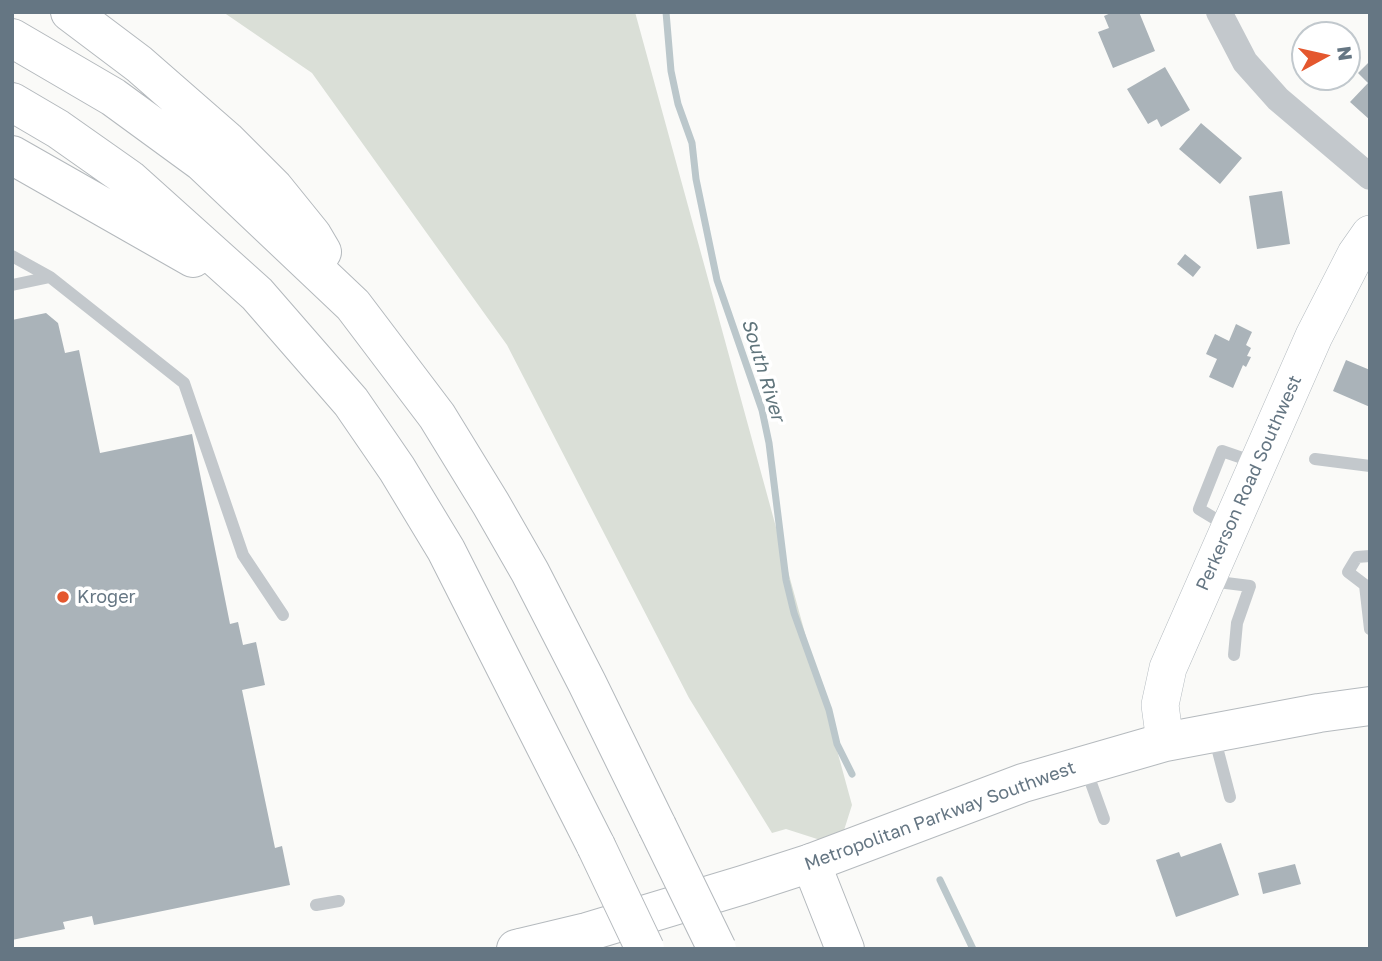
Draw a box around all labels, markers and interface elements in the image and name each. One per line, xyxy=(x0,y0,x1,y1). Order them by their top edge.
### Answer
north arrow xyxy=(1291,21,1361,91)
text: N xyxy=(1333,45,1358,62)
water label: South River xyxy=(737,316,789,424)
street label: Perkerson Road Southwest xyxy=(1192,372,1306,594)
place label: Kroger xyxy=(77,586,136,608)
marker: Kroger xyxy=(55,589,71,605)
street label: Metropolitan Parkway Southwest xyxy=(802,757,1078,875)

